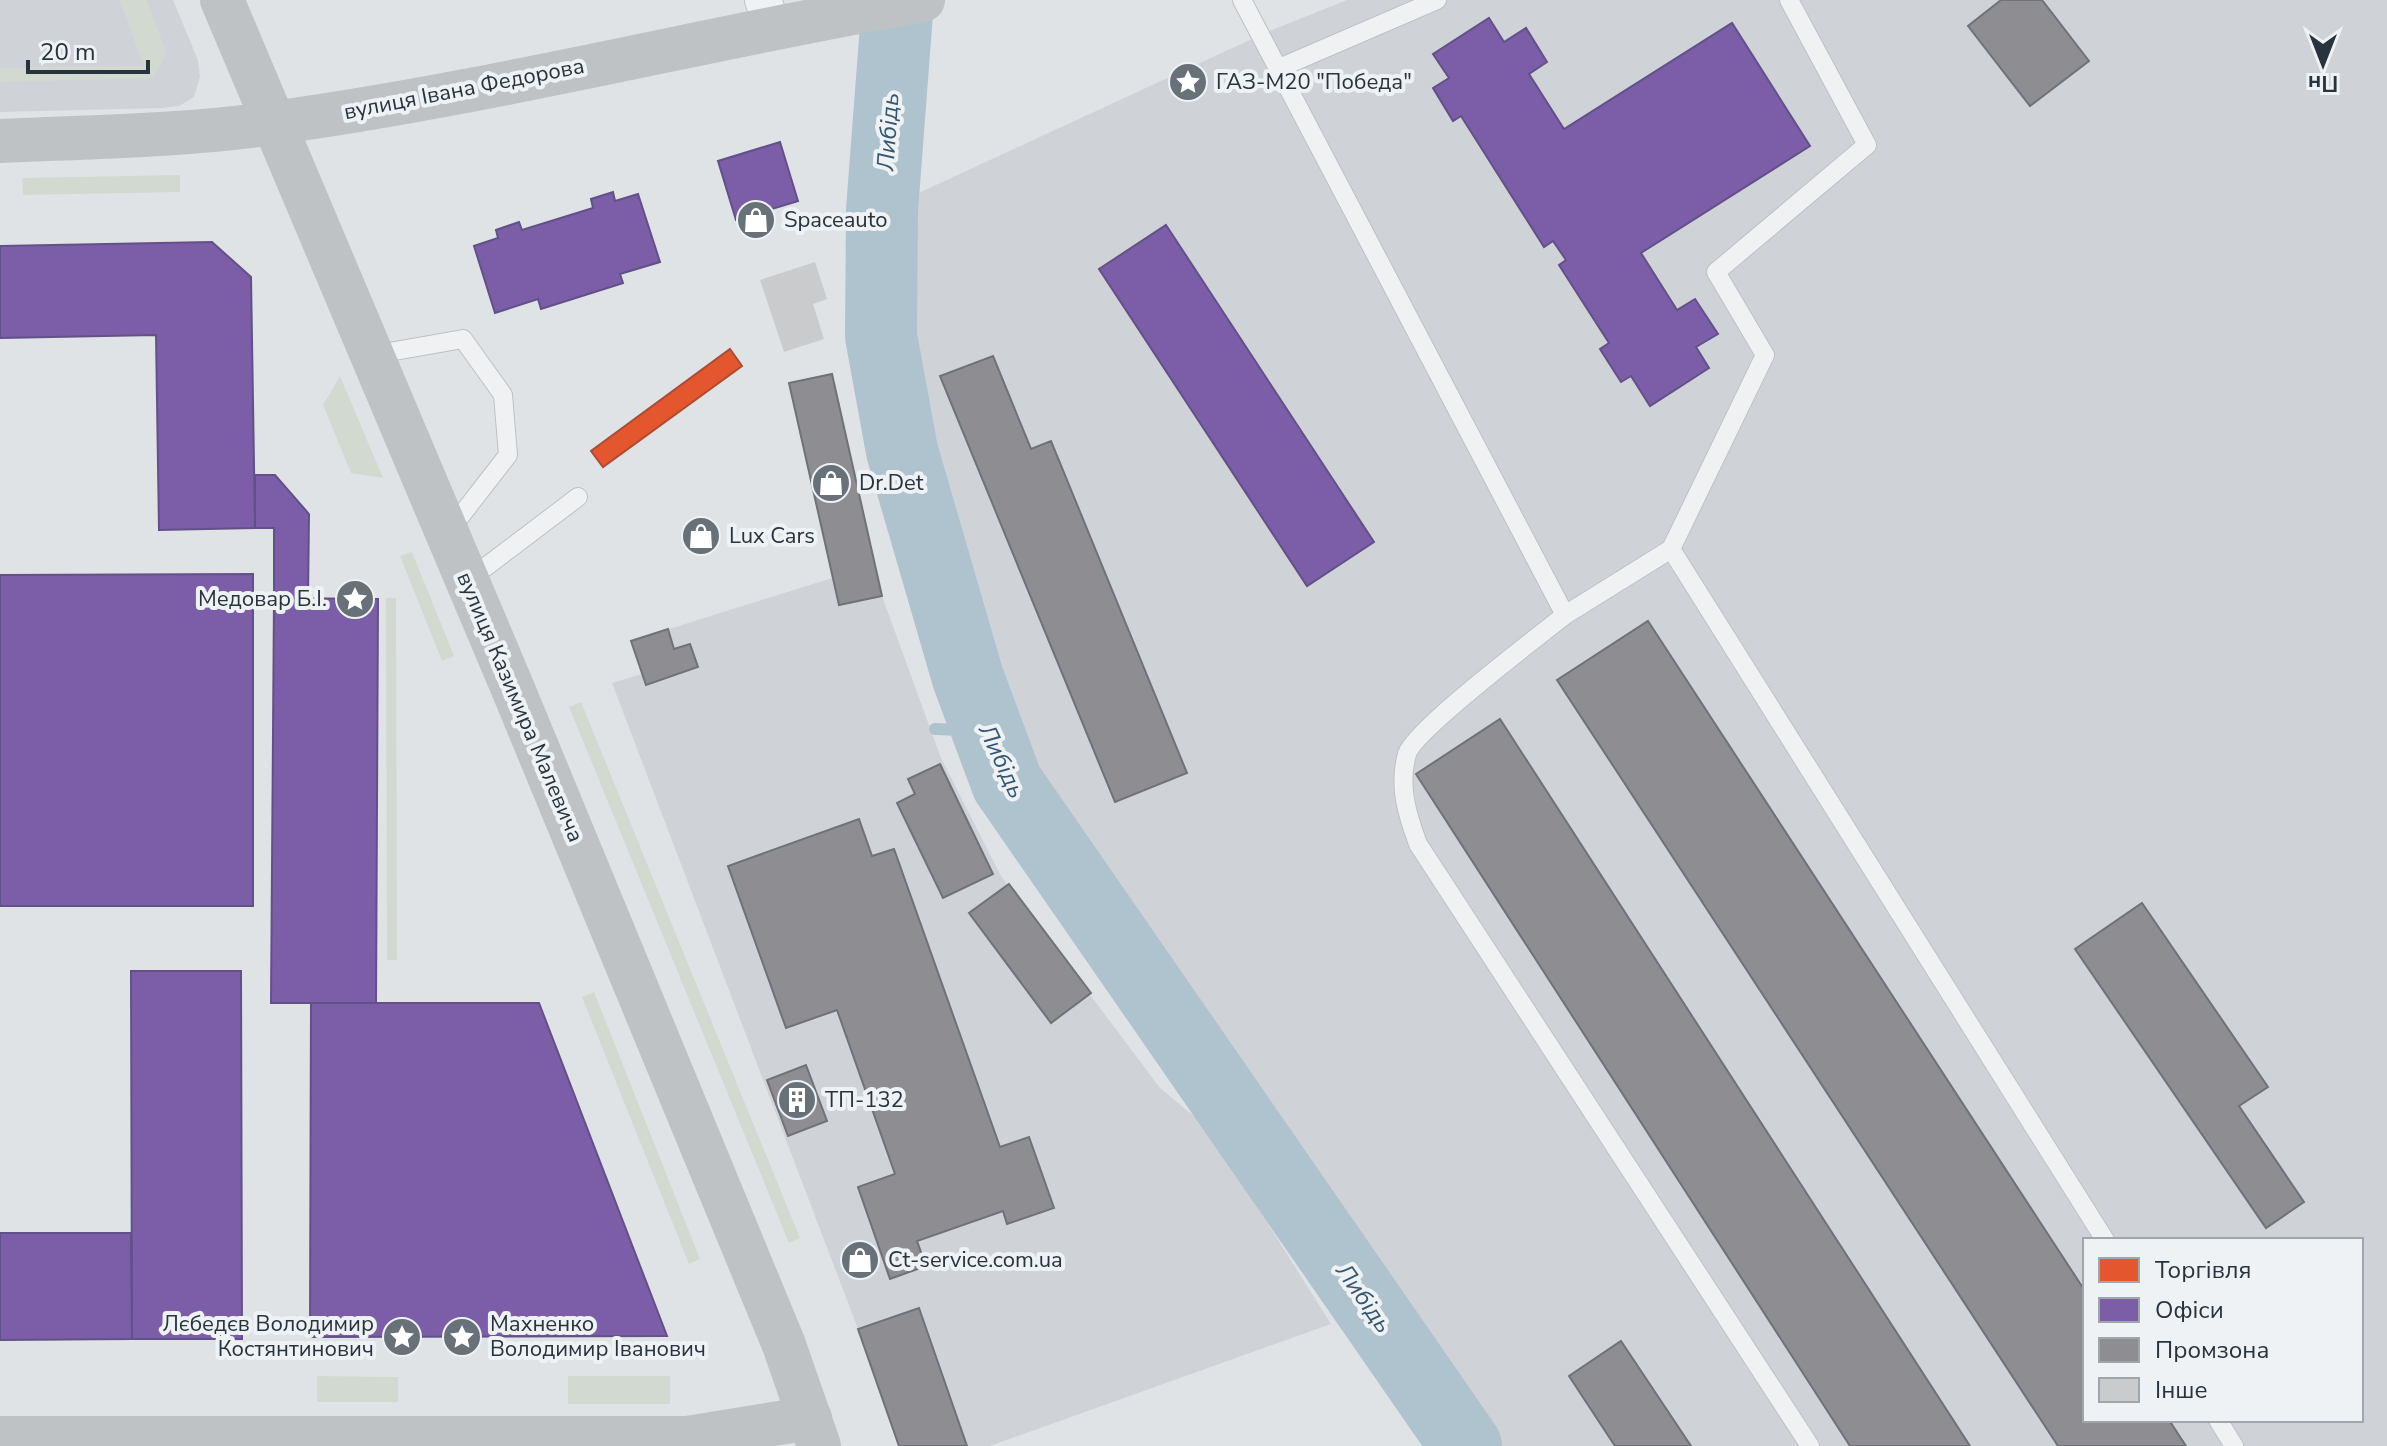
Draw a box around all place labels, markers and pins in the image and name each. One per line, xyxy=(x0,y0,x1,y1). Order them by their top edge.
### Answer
place icon: ГАЗ-М20 "Победа" xyxy=(1167,61,1209,103)
place label: ГАЗ-М20 "Победа" xyxy=(1216,67,1412,97)
shop icon: Spaceauto xyxy=(735,199,777,241)
place label: Spaceauto xyxy=(784,205,888,235)
shop icon: Dr.Det xyxy=(810,462,852,504)
place label: Dr.Det xyxy=(859,468,924,498)
shop icon: Lux Cars xyxy=(680,515,722,557)
place label: Lux Cars xyxy=(729,521,815,551)
place icon: Медовар Б.І. xyxy=(334,578,376,620)
place label: Медовар Б.І. xyxy=(198,584,327,614)
building icon: ТП-132 xyxy=(776,1079,818,1121)
place label: ТП-132 xyxy=(825,1085,904,1115)
shop icon: Ct-service.com.ua xyxy=(839,1239,881,1281)
place label: Ct-service.com.ua xyxy=(888,1245,1063,1275)
place label: Лєбедєв Володимир Костянтинович xyxy=(163,1309,374,1364)
place label: Махненко Володимир Іванович xyxy=(490,1309,706,1364)
place icon: Лєбедєв Володимир Костянтинович xyxy=(381,1316,423,1358)
place icon: Махненко Володимир Іванович xyxy=(441,1316,483,1358)

